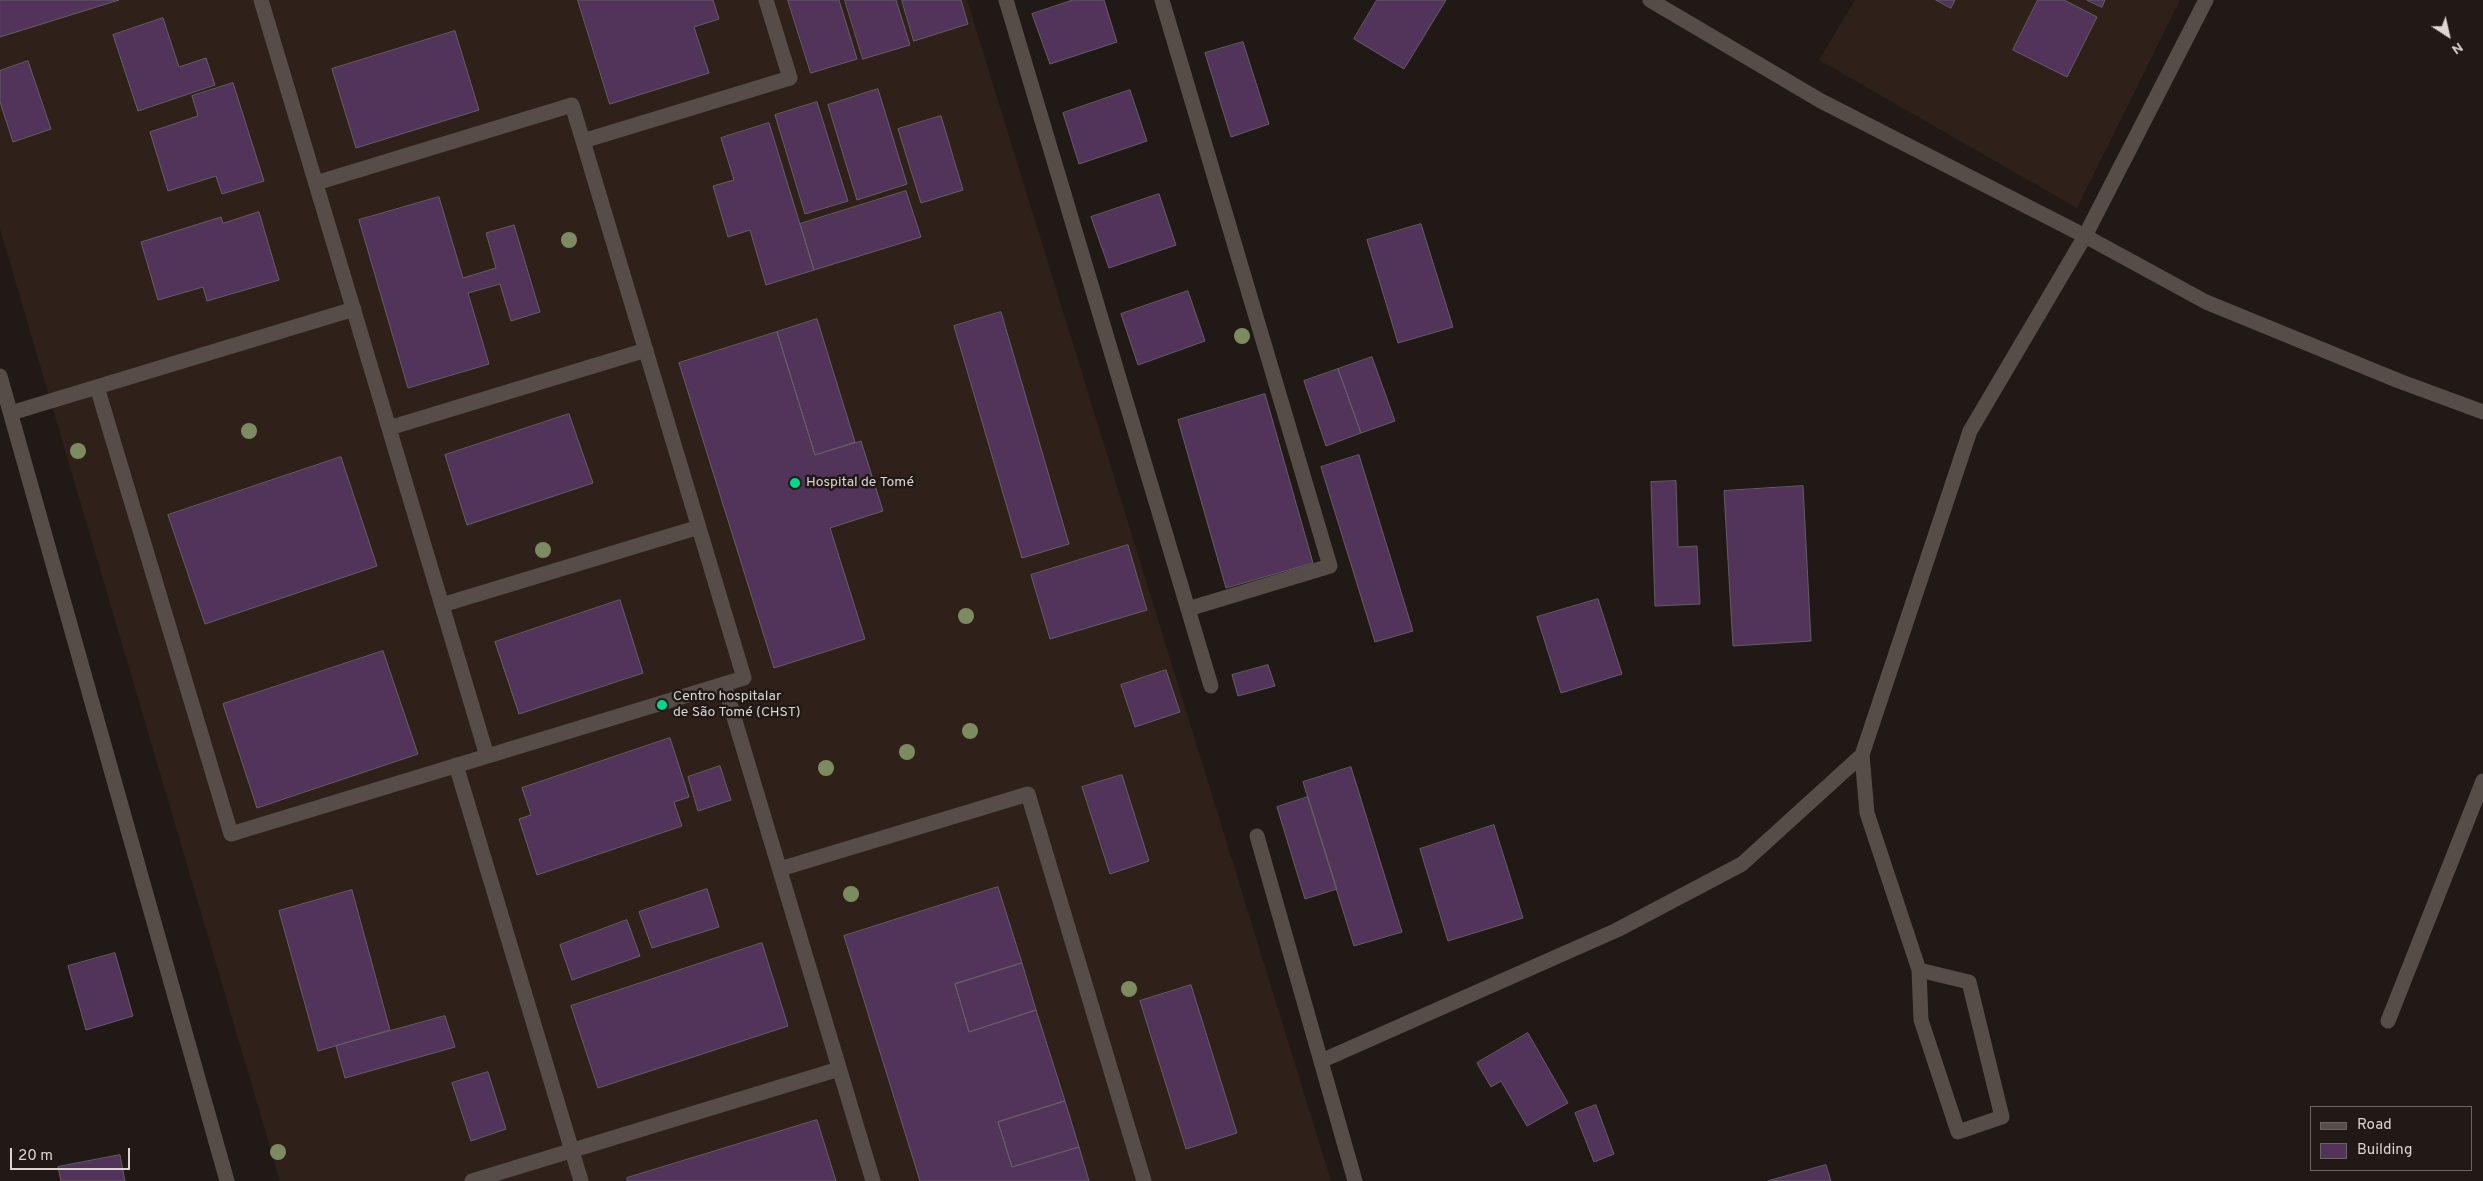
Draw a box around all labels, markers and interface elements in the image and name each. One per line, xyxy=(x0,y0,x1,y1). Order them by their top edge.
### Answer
north arrow xyxy=(2423,10,2473,60)
text: N xyxy=(2448,38,2466,58)
place label: Hospital de Tomé xyxy=(806,475,914,491)
marker: Hospital de Tomé xyxy=(788,476,802,490)
place label: Centro hospitalar de São Tomé (CHST) xyxy=(673,689,801,722)
marker: Centro hospitalar de São Tomé (CHST) xyxy=(655,698,669,712)
legend xyxy=(2310,1106,2473,1171)
text: Road xyxy=(2357,1116,2392,1135)
scale bar xyxy=(12,1138,132,1170)
text: Building xyxy=(2357,1141,2412,1160)
text: 20 m xyxy=(18,1147,53,1166)

